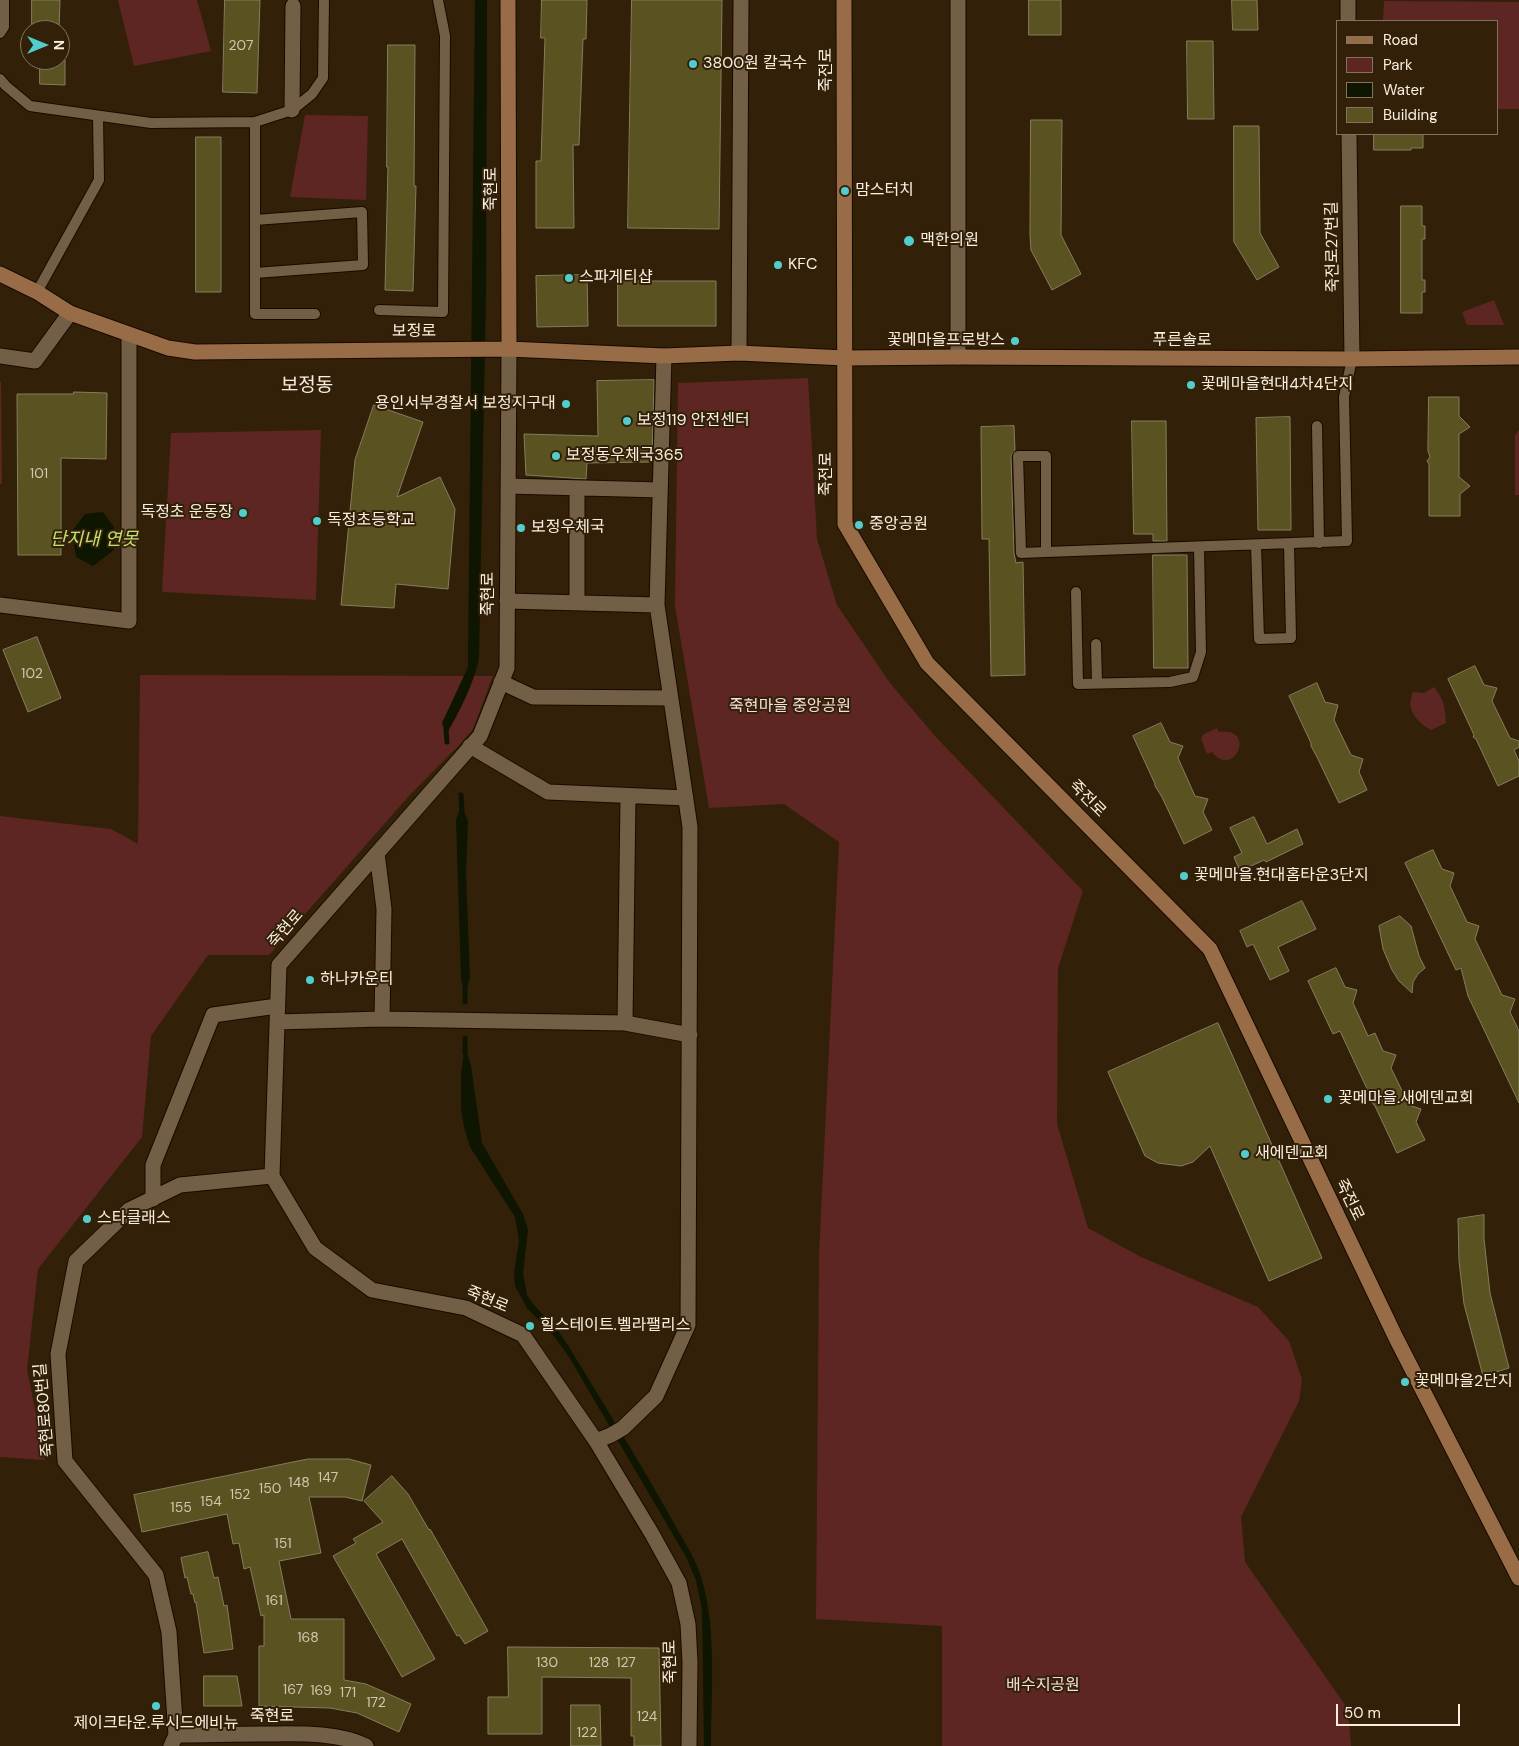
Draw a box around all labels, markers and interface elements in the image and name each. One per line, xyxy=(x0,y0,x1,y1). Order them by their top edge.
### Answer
north arrow xyxy=(20,20,70,70)
legend xyxy=(1336,20,1499,135)
text: Road xyxy=(1383,30,1418,50)
house number: 207 xyxy=(229,38,253,54)
text: N xyxy=(50,40,68,50)
street label: 죽전로 xyxy=(817,48,837,92)
place label: 3800원 칼국수 xyxy=(703,54,807,74)
text: Park xyxy=(1383,55,1413,75)
marker: 3800원 칼국수 xyxy=(687,58,699,70)
text: Water xyxy=(1383,80,1424,100)
text: Building xyxy=(1383,105,1438,125)
street label: 죽현로 xyxy=(482,167,502,211)
place label: 맘스터치 xyxy=(855,181,914,201)
marker: 맘스터치 xyxy=(839,185,851,197)
street label: 죽전로27번길 xyxy=(1323,201,1343,293)
place label: 맥한의원 xyxy=(920,231,979,251)
marker: 맥한의원 xyxy=(902,234,916,248)
place label: KFC xyxy=(788,255,817,275)
marker: KFC xyxy=(772,259,784,271)
place label: 스파게티샵 xyxy=(579,268,653,288)
marker: 스파게티샵 xyxy=(563,272,575,284)
street label: 보정로 xyxy=(392,322,436,342)
place label: 꽃메마을프로방스 xyxy=(887,331,1005,351)
street label: 푸른솔로 xyxy=(1153,331,1211,351)
marker: 꽃메마을프로방스 xyxy=(1009,335,1021,347)
district label: 보정동 xyxy=(281,375,333,397)
place label: 꽃메마을현대4차4단지 xyxy=(1201,375,1353,395)
marker: 꽃메마을현대4차4단지 xyxy=(1185,379,1197,391)
place label: 용인서부경찰서 보정지구대 xyxy=(375,394,556,414)
marker: 용인서부경찰서 보정지구대 xyxy=(560,398,572,410)
place label: 보정119 안전센터 xyxy=(637,411,750,431)
marker: 보정119 안전센터 xyxy=(621,415,633,427)
place label: 보정동우체국365 xyxy=(566,446,683,466)
marker: 보정동우체국365 xyxy=(550,450,562,462)
street label: 죽전로 xyxy=(817,452,837,496)
house number: 101 xyxy=(30,466,48,482)
place label: 독정초 운동장 xyxy=(140,503,233,523)
marker: 독정초 운동장 xyxy=(237,507,249,519)
place label: 독정초등학교 xyxy=(327,511,415,531)
marker: 독정초등학교 xyxy=(311,515,323,527)
place label: 중앙공원 xyxy=(869,515,928,535)
place label: 보정우체국 xyxy=(531,518,605,538)
marker: 중앙공원 xyxy=(853,519,865,531)
marker: 보정우체국 xyxy=(515,522,527,534)
water label: 단지내 연못 xyxy=(50,529,138,551)
street label: 죽현로 xyxy=(479,572,499,616)
house number: 102 xyxy=(21,666,43,682)
park label: 죽현마을 중앙공원 xyxy=(729,697,851,717)
street label: 죽전로 xyxy=(1065,777,1109,821)
place label: 꽃메마을.현대홈타운3단지 xyxy=(1194,866,1369,886)
marker: 꽃메마을.현대홈타운3단지 xyxy=(1178,870,1190,882)
street label: 죽현로 xyxy=(264,906,308,952)
place label: 하나카운티 xyxy=(320,970,394,990)
marker: 하나카운티 xyxy=(304,974,316,986)
place label: 꽃메마을.새에덴교회 xyxy=(1338,1089,1474,1109)
marker: 꽃메마을.새에덴교회 xyxy=(1322,1093,1334,1105)
place label: 새에덴교회 xyxy=(1255,1144,1329,1164)
marker: 새에덴교회 xyxy=(1239,1148,1251,1160)
street label: 죽전로 xyxy=(1331,1176,1367,1224)
place label: 스타클래스 xyxy=(97,1209,171,1229)
marker: 스타클래스 xyxy=(81,1213,93,1225)
street label: 죽현로 xyxy=(463,1283,511,1317)
place label: 힐스테이트.벨라팰리스 xyxy=(540,1316,690,1336)
marker: 힐스테이트.벨라팰리스 xyxy=(524,1320,536,1332)
street label: 죽현로80번길 xyxy=(31,1362,59,1458)
place label: 꽃메마을2단지 xyxy=(1415,1372,1513,1392)
marker: 꽃메마을2단지 xyxy=(1399,1376,1411,1388)
house number: 147 xyxy=(318,1470,338,1486)
house number: 148 xyxy=(288,1475,310,1491)
house number: 150 xyxy=(259,1481,281,1497)
house number: 152 xyxy=(230,1487,250,1503)
house number: 154 xyxy=(200,1494,222,1510)
house number: 155 xyxy=(170,1500,192,1516)
house number: 151 xyxy=(274,1536,292,1552)
house number: 161 xyxy=(265,1593,283,1609)
house number: 168 xyxy=(297,1630,319,1646)
street label: 죽현로 xyxy=(661,1640,681,1684)
house number: 130 xyxy=(536,1655,558,1671)
house number: 128 xyxy=(589,1655,609,1671)
house number: 127 xyxy=(616,1655,636,1671)
park label: 배수지공원 xyxy=(1006,1676,1080,1696)
house number: 167 xyxy=(283,1682,303,1698)
house number: 169 xyxy=(310,1683,332,1699)
house number: 171 xyxy=(340,1685,356,1701)
scale bar xyxy=(1339,1694,1463,1726)
house number: 172 xyxy=(366,1695,386,1711)
marker: 제이크타운.루시드에비뉴 xyxy=(150,1700,162,1712)
text: 50 m xyxy=(1344,1703,1381,1723)
street label: 죽현로 xyxy=(250,1707,294,1727)
house number: 124 xyxy=(637,1709,657,1725)
place label: 제이크타운.루시드에비뉴 xyxy=(73,1714,239,1734)
house number: 122 xyxy=(577,1725,597,1741)

